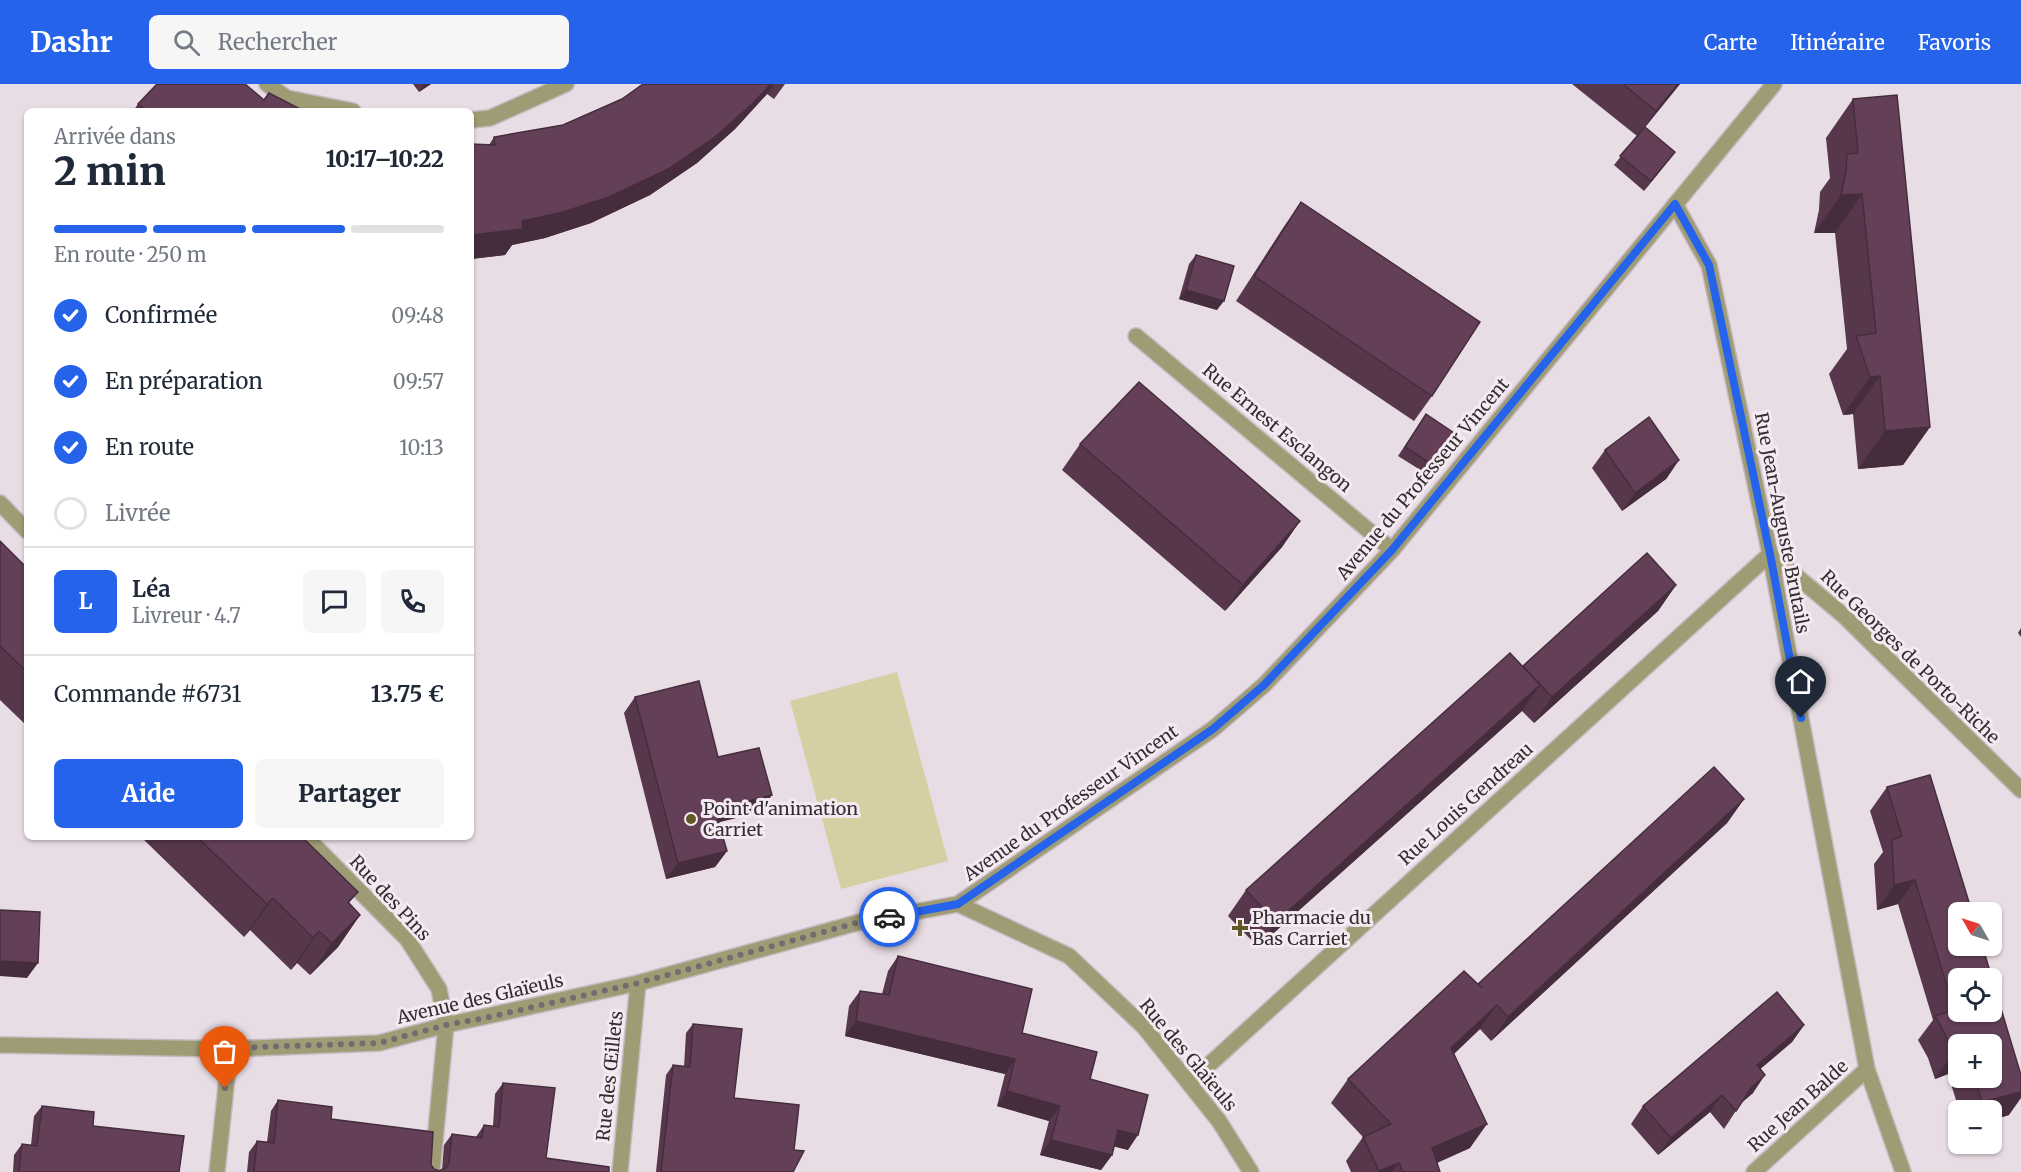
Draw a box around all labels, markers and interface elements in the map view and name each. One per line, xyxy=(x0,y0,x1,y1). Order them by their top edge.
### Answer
search box xyxy=(149,15,569,69)
text: Dashr xyxy=(30,24,113,60)
icon: search xyxy=(170,26,203,59)
text: Rechercher xyxy=(218,28,338,56)
text: Carte xyxy=(1704,29,1757,56)
text: Itinéraire xyxy=(1790,29,1885,56)
text: Favoris xyxy=(1918,29,1991,56)
text: Arrivée dans xyxy=(54,124,176,149)
text: 10:17–10:22 xyxy=(326,145,444,173)
text: 2 min xyxy=(54,147,166,196)
text: En route · 250 m xyxy=(54,242,207,267)
icon: check xyxy=(54,299,87,332)
text: Confirmée xyxy=(105,301,217,329)
text: 09:48 xyxy=(391,303,444,328)
street label: Rue Ernest Esclangon xyxy=(1198,358,1357,497)
icon: check xyxy=(54,365,87,398)
text: En préparation xyxy=(105,367,263,395)
text: 09:57 xyxy=(393,369,444,394)
street label: Avenue du Professeur Vincent xyxy=(1331,373,1514,585)
street label: Rue Jean-Auguste Brutails xyxy=(1750,410,1815,636)
icon: check xyxy=(54,431,87,464)
text: En route xyxy=(105,433,194,461)
text: 10:13 xyxy=(399,435,444,460)
text: Livrée xyxy=(105,499,171,527)
street label: Rue Georges de Porto-Riche xyxy=(1816,565,2005,748)
button: chat xyxy=(303,570,366,633)
button: phone xyxy=(381,570,444,633)
text: Léa xyxy=(132,575,170,603)
text: L xyxy=(79,587,93,615)
text: Livreur · 4.7 xyxy=(132,603,241,628)
pin xyxy=(1775,656,1826,718)
icon: home xyxy=(1784,665,1817,698)
text: Commande #6731 xyxy=(54,680,241,708)
text: 13.75 € xyxy=(371,680,444,708)
street label: Avenue du Professeur Vincent xyxy=(958,720,1182,886)
street label: Rue Louis Gendreau xyxy=(1394,737,1538,870)
button: Aide xyxy=(54,759,243,828)
button: Partager xyxy=(255,759,444,828)
place label: Point d'animation Carriet xyxy=(703,797,858,841)
marker: Point d'animation Carriet xyxy=(684,812,698,826)
street label: Rue des Pins xyxy=(345,850,436,945)
courier xyxy=(859,887,919,947)
icon: car xyxy=(873,901,906,934)
north arrow xyxy=(1948,902,2002,956)
map controls xyxy=(1948,902,2002,1154)
place label: Pharmacie du Bas Carriet xyxy=(1252,906,1371,950)
marker: Pharmacie du Bas Carriet xyxy=(1233,921,1247,935)
street label: Avenue des Glaïeuls xyxy=(393,968,566,1029)
button: locate xyxy=(1948,968,2002,1022)
street label: Rue des Glaïeuls xyxy=(1135,994,1242,1116)
street label: Rue des Œillets xyxy=(591,1009,628,1142)
pin xyxy=(199,1026,250,1088)
button: + xyxy=(1948,1034,2002,1088)
icon: bag xyxy=(208,1035,241,1068)
street label: Rue Jean Balde xyxy=(1743,1055,1852,1157)
button: − xyxy=(1948,1100,2002,1154)

